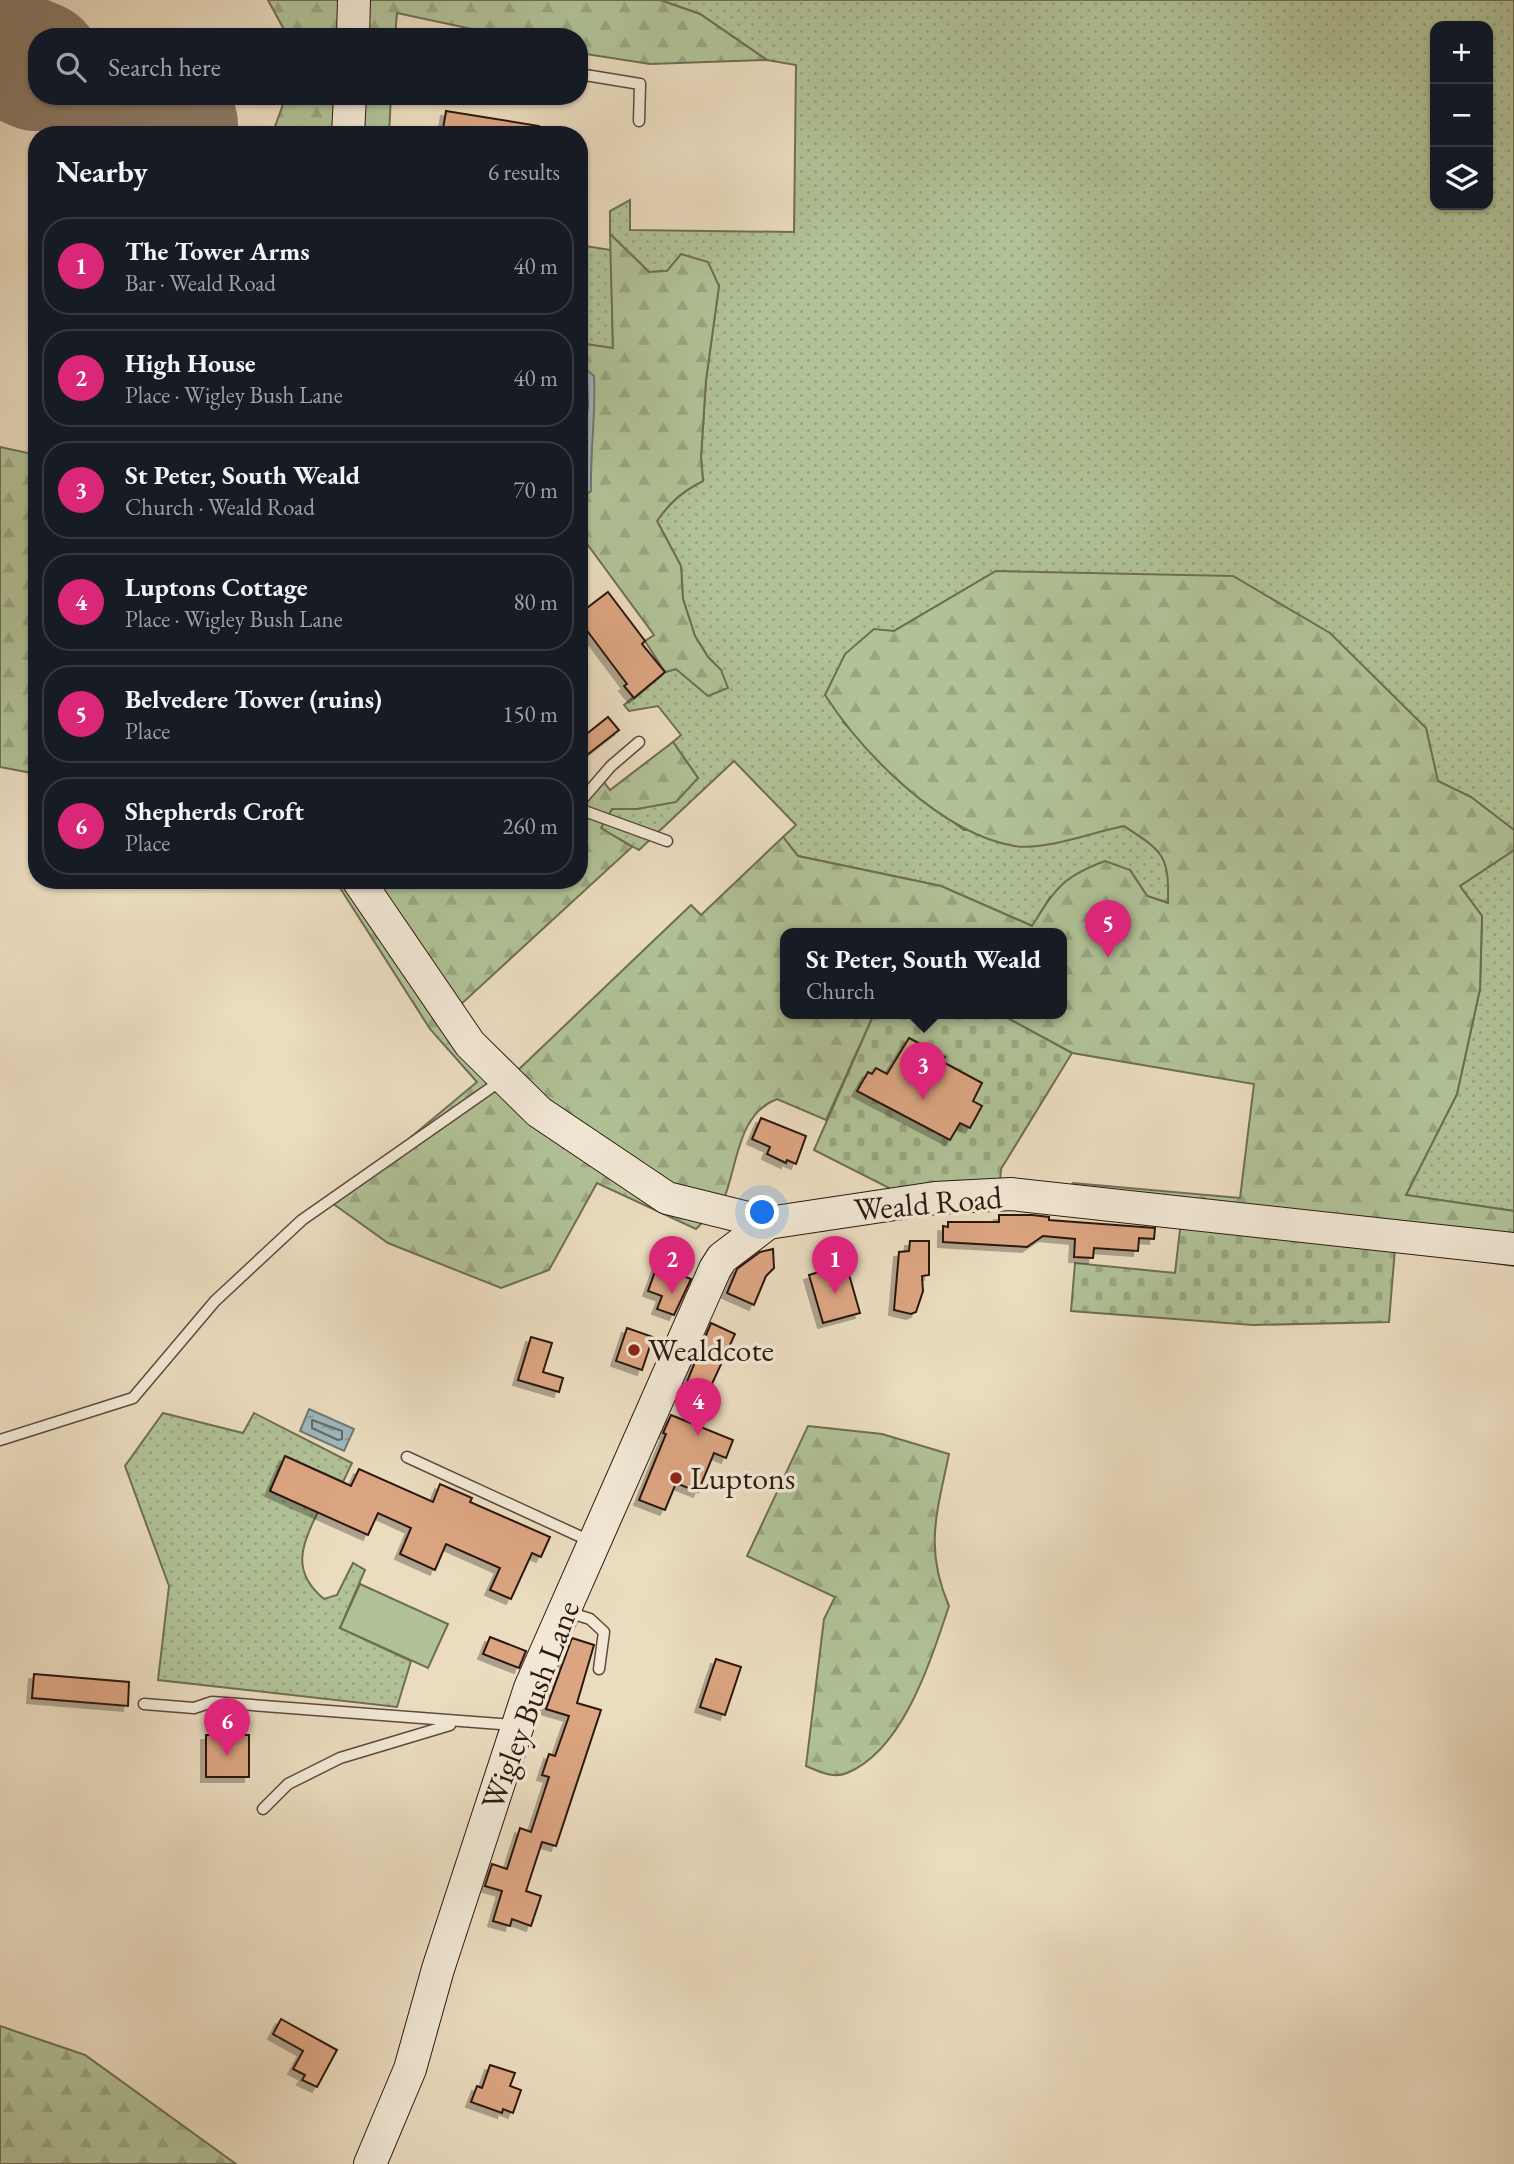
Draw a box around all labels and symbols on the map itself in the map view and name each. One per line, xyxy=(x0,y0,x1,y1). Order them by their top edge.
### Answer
pin: 5 xyxy=(1085,900,1131,958)
pin: 3 xyxy=(900,1042,946,1100)
street label: Weald Road xyxy=(852,1176,1005,1230)
your location xyxy=(745,1195,779,1229)
pin: 2 xyxy=(649,1236,695,1294)
pin: 1 xyxy=(812,1236,858,1294)
place label: Wealdcote xyxy=(648,1329,774,1371)
marker: Wealdcote xyxy=(626,1342,642,1358)
pin: 4 xyxy=(675,1378,721,1436)
place label: Luptons xyxy=(690,1457,795,1499)
marker: Luptons xyxy=(668,1470,684,1486)
street label: Wigley Bush Lane xyxy=(471,1594,589,1816)
pin: 6 xyxy=(204,1698,250,1756)

